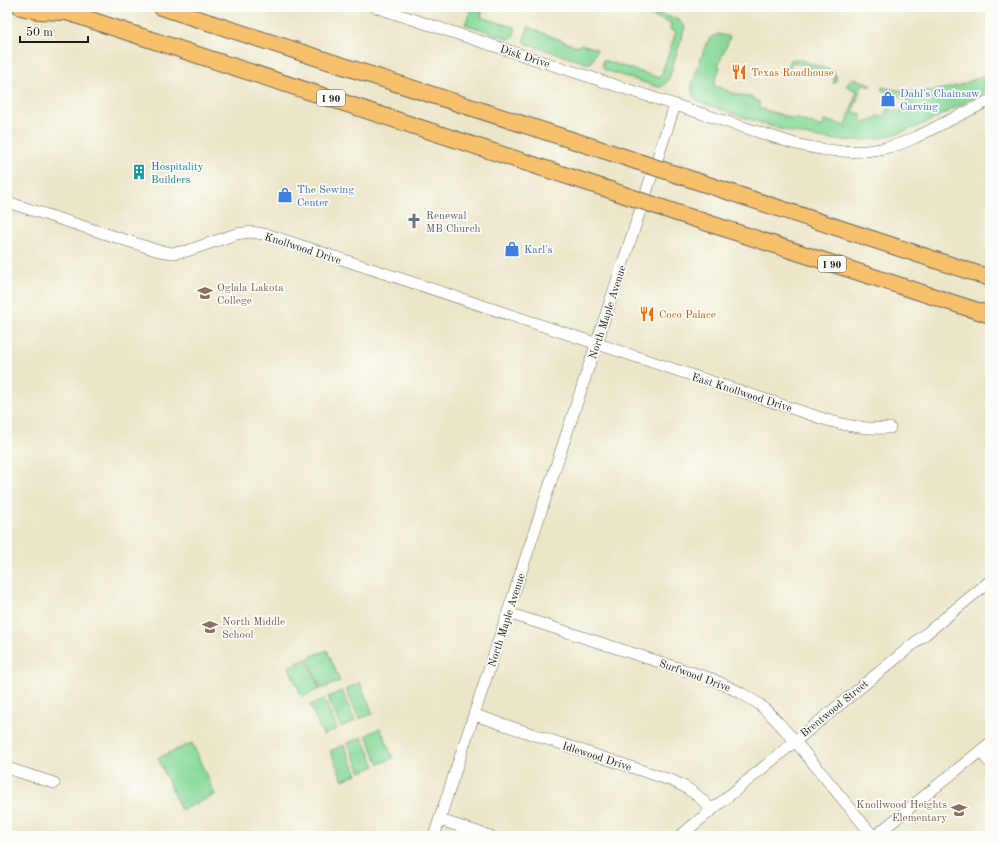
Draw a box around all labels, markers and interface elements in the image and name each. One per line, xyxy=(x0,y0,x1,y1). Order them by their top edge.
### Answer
scale bar xyxy=(20,18,88,44)
text: 50 m xyxy=(26,26,53,39)
street label: Disk Drive xyxy=(498,44,551,71)
restaurant icon: Texas Roadhouse xyxy=(730,63,748,81)
place label: Texas Roadhouse xyxy=(751,68,834,79)
place label: Dahl's Chainsaw Carving xyxy=(900,89,980,113)
road number: I 90 xyxy=(317,90,345,106)
shop icon: Dahl's Chainsaw Carving xyxy=(879,90,897,108)
place label: Hospitality Builders xyxy=(151,162,204,186)
building icon: Hospitality Builders xyxy=(130,163,148,181)
place label: The Sewing Center xyxy=(297,185,354,209)
shop icon: The Sewing Center xyxy=(276,186,294,204)
place label: Renewal MB Church xyxy=(426,211,480,235)
church icon: Renewal MB Church xyxy=(405,212,423,230)
street label: Knollwood Drive xyxy=(263,232,342,267)
shop icon: Karl's xyxy=(503,240,521,258)
place label: Karl's xyxy=(524,245,553,256)
road number: I 90 xyxy=(818,256,846,272)
street label: North Maple Avenue xyxy=(588,264,629,361)
place label: Oglala Lakota College xyxy=(217,283,284,307)
school or university icon: Oglala Lakota College xyxy=(196,284,214,302)
restaurant icon: Coco Palace xyxy=(638,305,656,323)
place label: Coco Palace xyxy=(659,310,716,321)
street label: East Knollwood Drive xyxy=(690,372,793,415)
street label: North Maple Avenue xyxy=(487,572,528,669)
place label: North Middle School xyxy=(222,617,285,641)
school or university icon: North Middle School xyxy=(201,618,219,636)
street label: Surfwood Drive xyxy=(657,658,732,694)
street label: Brentwood Street xyxy=(799,678,871,740)
street label: Idlewood Drive xyxy=(560,741,633,774)
place label: Knollwood Heights Elementary xyxy=(856,800,947,824)
school or university icon: Knollwood Heights Elementary xyxy=(950,801,968,819)

